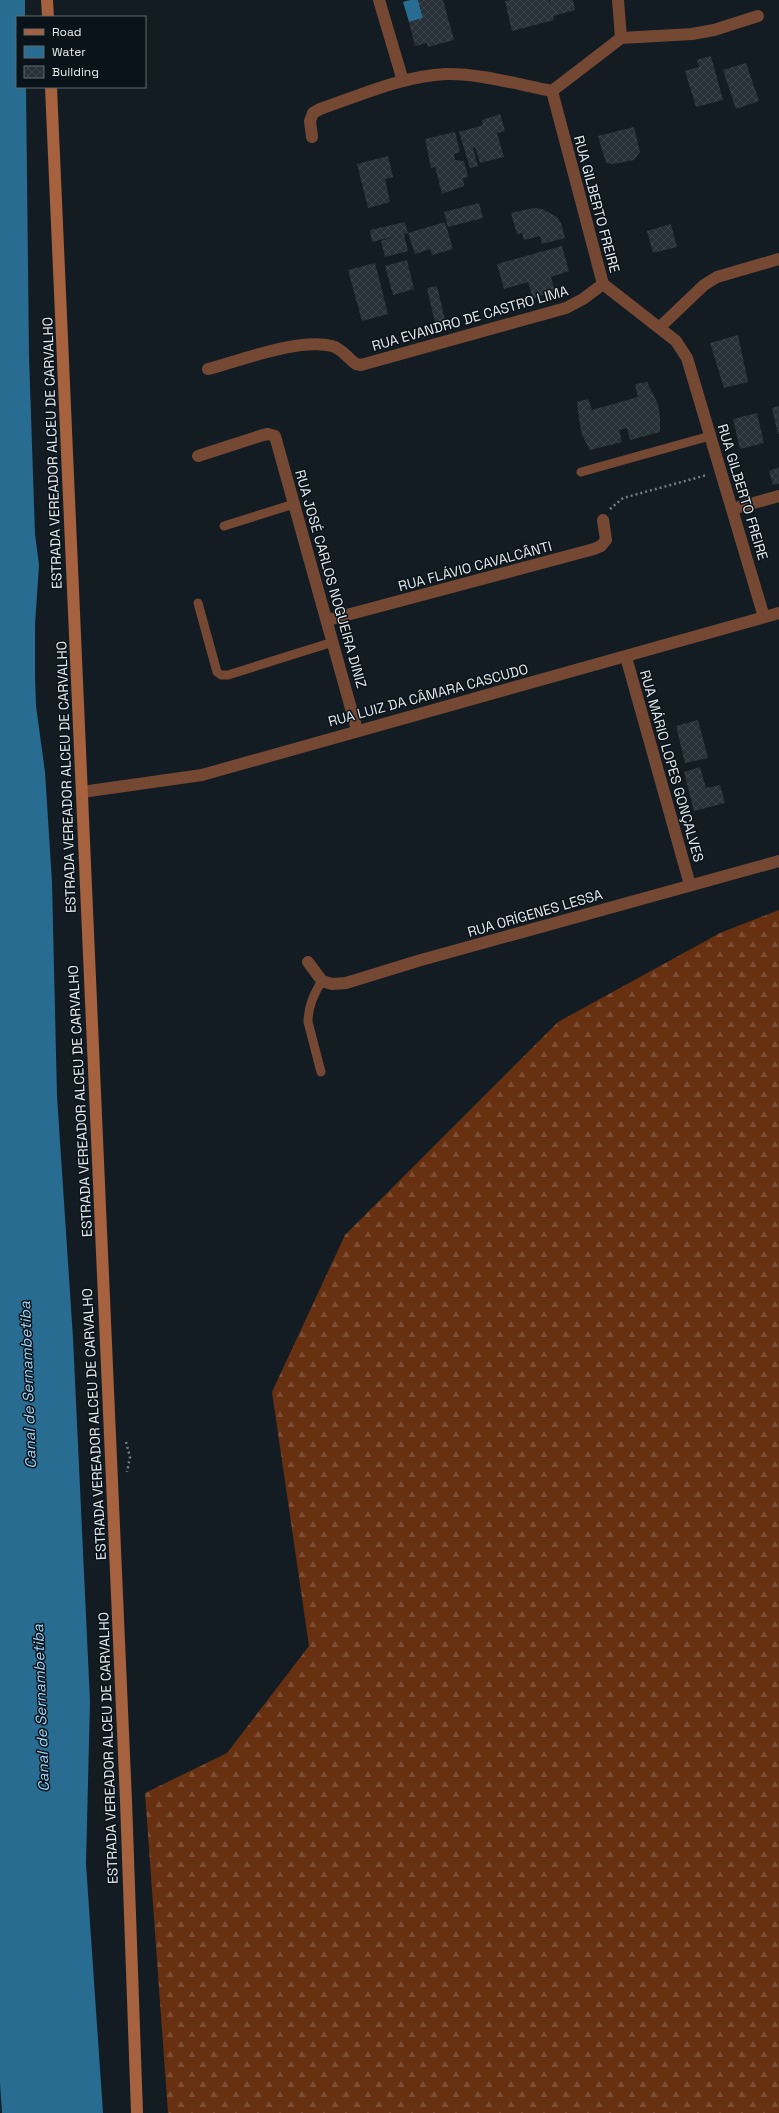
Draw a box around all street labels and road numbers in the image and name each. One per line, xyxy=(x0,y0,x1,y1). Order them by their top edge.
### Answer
street label: RUA GILBERTO FREIRE xyxy=(570,133,624,275)
street label: RUA EVANDRO DE CASTRO LIMA xyxy=(370,281,571,355)
street label: ESTRADA VEREADOR ALCEU DE CARVALHO xyxy=(38,317,66,589)
street label: RUA GILBERTO FREIRE xyxy=(714,422,772,562)
street label: RUA JOSÉ CARLOS NOGUEIRA DINIZ xyxy=(291,468,371,690)
street label: RUA FLÁVIO CAVALCÂNTI xyxy=(396,537,554,595)
street label: ESTRADA VEREADOR ALCEU DE CARVALHO xyxy=(52,641,80,913)
street label: RUA LUIZ DA CÂMARA CASCUDO xyxy=(326,660,530,730)
street label: RUA MÁRIO LOPES GONÇALVES xyxy=(636,668,708,864)
street label: RUA ORÍGENES LESSA xyxy=(465,885,605,941)
street label: ESTRADA VEREADOR ALCEU DE CARVALHO xyxy=(64,965,96,1237)
street label: ESTRADA VEREADOR ALCEU DE CARVALHO xyxy=(78,1288,110,1560)
street label: ESTRADA VEREADOR ALCEU DE CARVALHO xyxy=(94,1612,122,1884)

